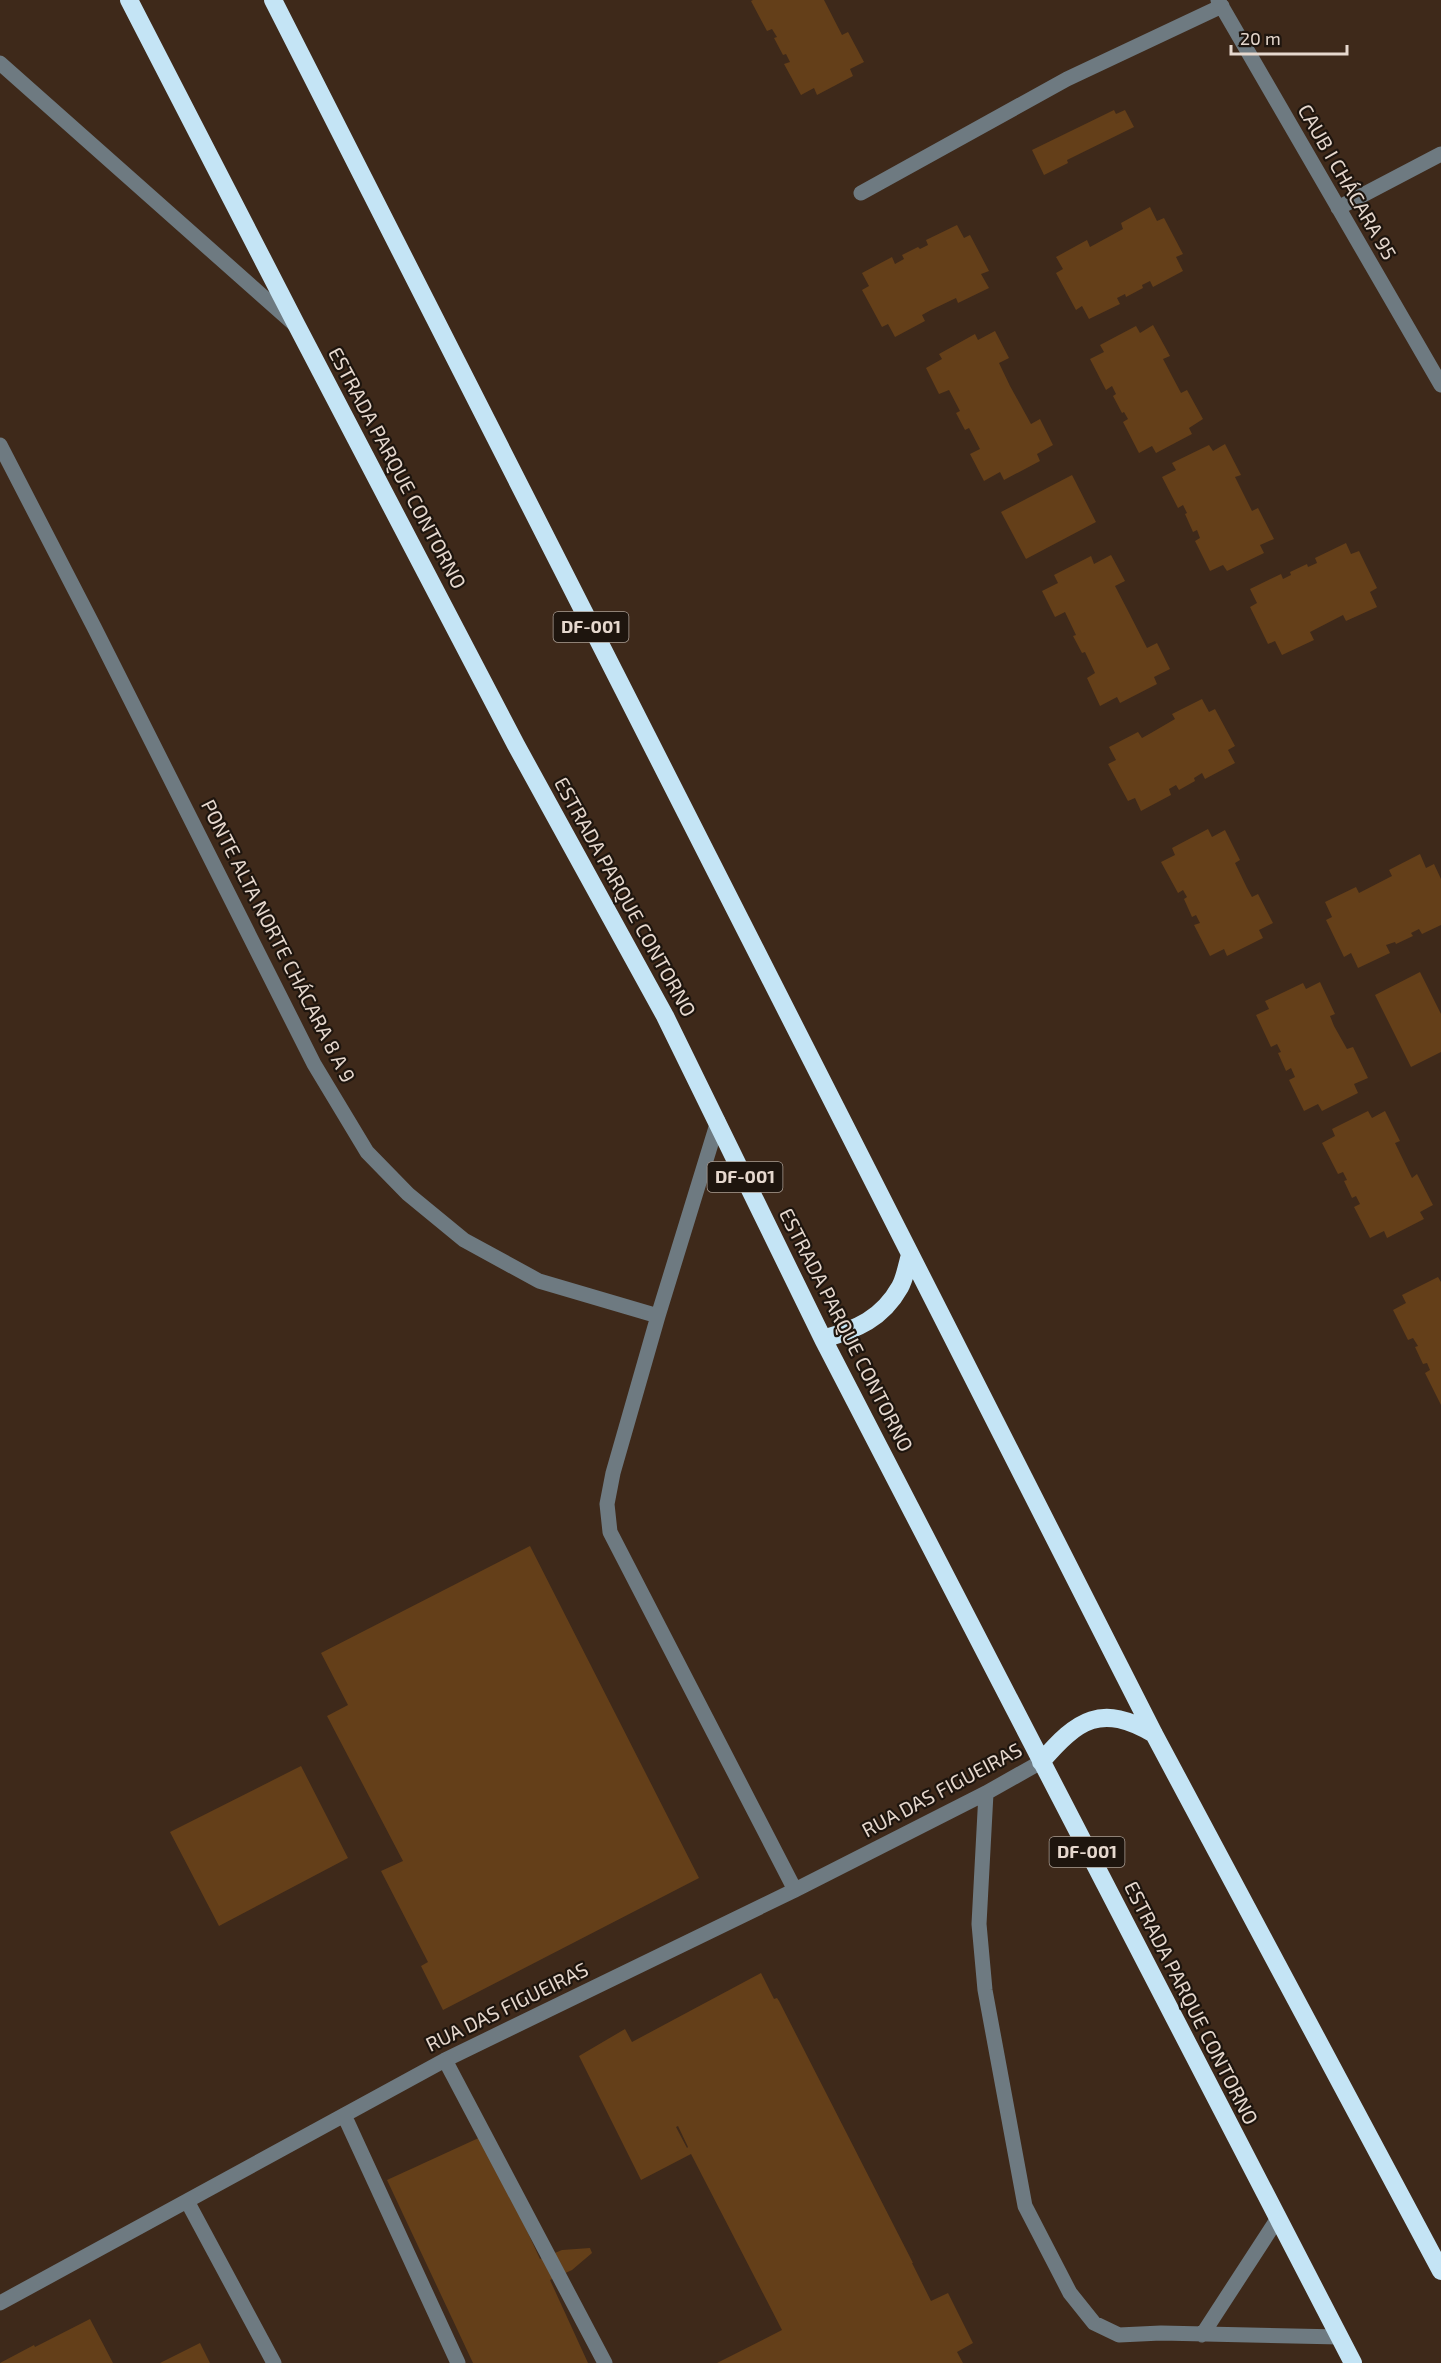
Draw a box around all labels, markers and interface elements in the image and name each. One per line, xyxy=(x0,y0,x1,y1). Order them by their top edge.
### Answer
scale bar xyxy=(1231,18,1346,56)
text: 20 m xyxy=(1240,27,1281,49)
street label: CAUB I CHÁCARA 95 xyxy=(1294,99,1402,264)
street label: ESTRADA PARQUE CONTORNO xyxy=(324,343,472,592)
road number: DF-001 xyxy=(554,612,628,642)
street label: ESTRADA PARQUE CONTORNO xyxy=(550,773,702,1020)
street label: PONTE ALTA NORTE CHÁCARA 8 A 9 xyxy=(197,795,361,1086)
road number: DF-001 xyxy=(708,1162,783,1192)
street label: ESTRADA PARQUE CONTORNO xyxy=(775,1204,919,1455)
street label: RUA DAS FIGUEIRAS xyxy=(857,1737,1026,1841)
road number: DF-001 xyxy=(1050,1837,1124,1867)
street label: ESTRADA PARQUE CONTORNO xyxy=(1120,1877,1264,2128)
street label: RUA DAS FIGUEIRAS xyxy=(421,1956,592,2056)

